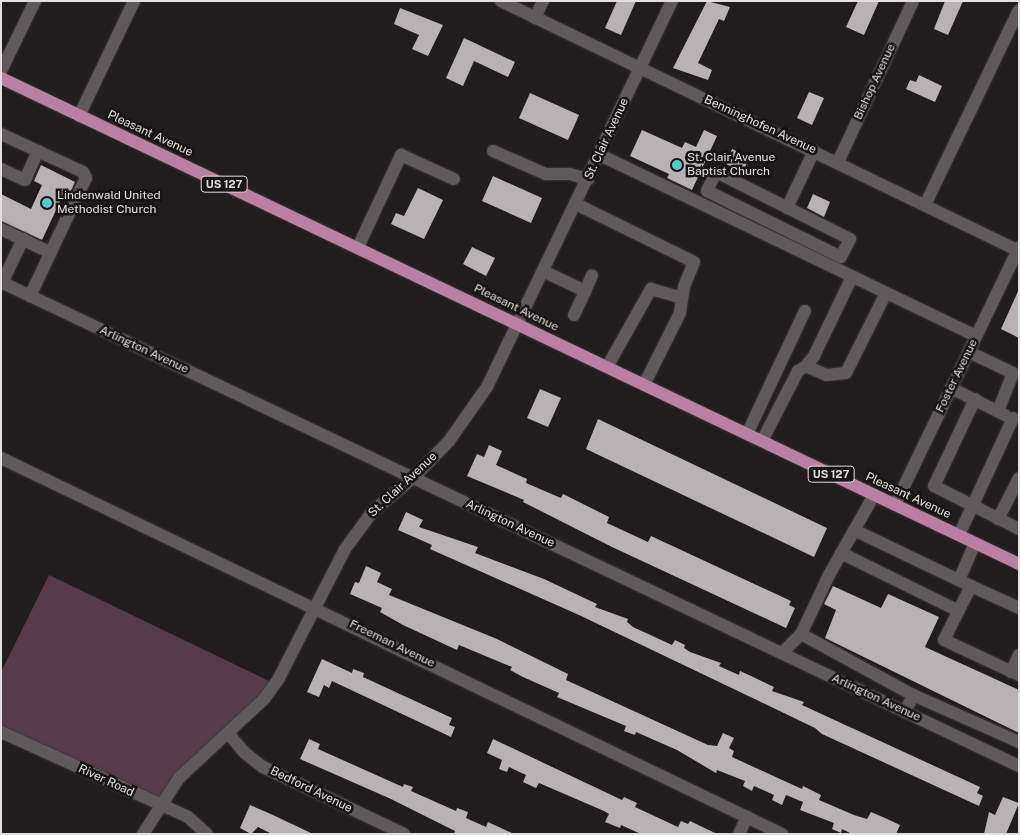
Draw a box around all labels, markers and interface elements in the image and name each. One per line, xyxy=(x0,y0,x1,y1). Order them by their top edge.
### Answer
street label: Bishop Avenue xyxy=(851,42,899,122)
street label: Benninghofen Avenue xyxy=(702,93,818,157)
street label: St. Clair Avenue xyxy=(582,96,632,182)
street label: Pleasant Avenue xyxy=(105,108,195,160)
place label: St. Clair Avenue Baptist Church xyxy=(687,151,775,179)
marker: St. Clair Avenue Baptist Church xyxy=(671,159,683,171)
road number: US 127 xyxy=(200,175,248,192)
place label: Lindenwald United Methodist Church xyxy=(57,189,161,217)
marker: Lindenwald United Methodist Church xyxy=(41,197,53,209)
street label: Pleasant Avenue xyxy=(471,281,561,335)
street label: Arlington Avenue xyxy=(97,323,191,377)
street label: Foster Avenue xyxy=(933,337,981,415)
street label: St. Clair Avenue xyxy=(366,450,440,520)
road number: US 127 xyxy=(807,466,855,482)
street label: Pleasant Avenue xyxy=(863,470,953,522)
street label: Arlington Avenue xyxy=(463,497,557,551)
street label: Freeman Avenue xyxy=(347,617,437,671)
street label: Arlington Avenue xyxy=(829,671,923,725)
street label: River Road xyxy=(76,762,136,800)
street label: Bedford Avenue xyxy=(268,764,354,816)

